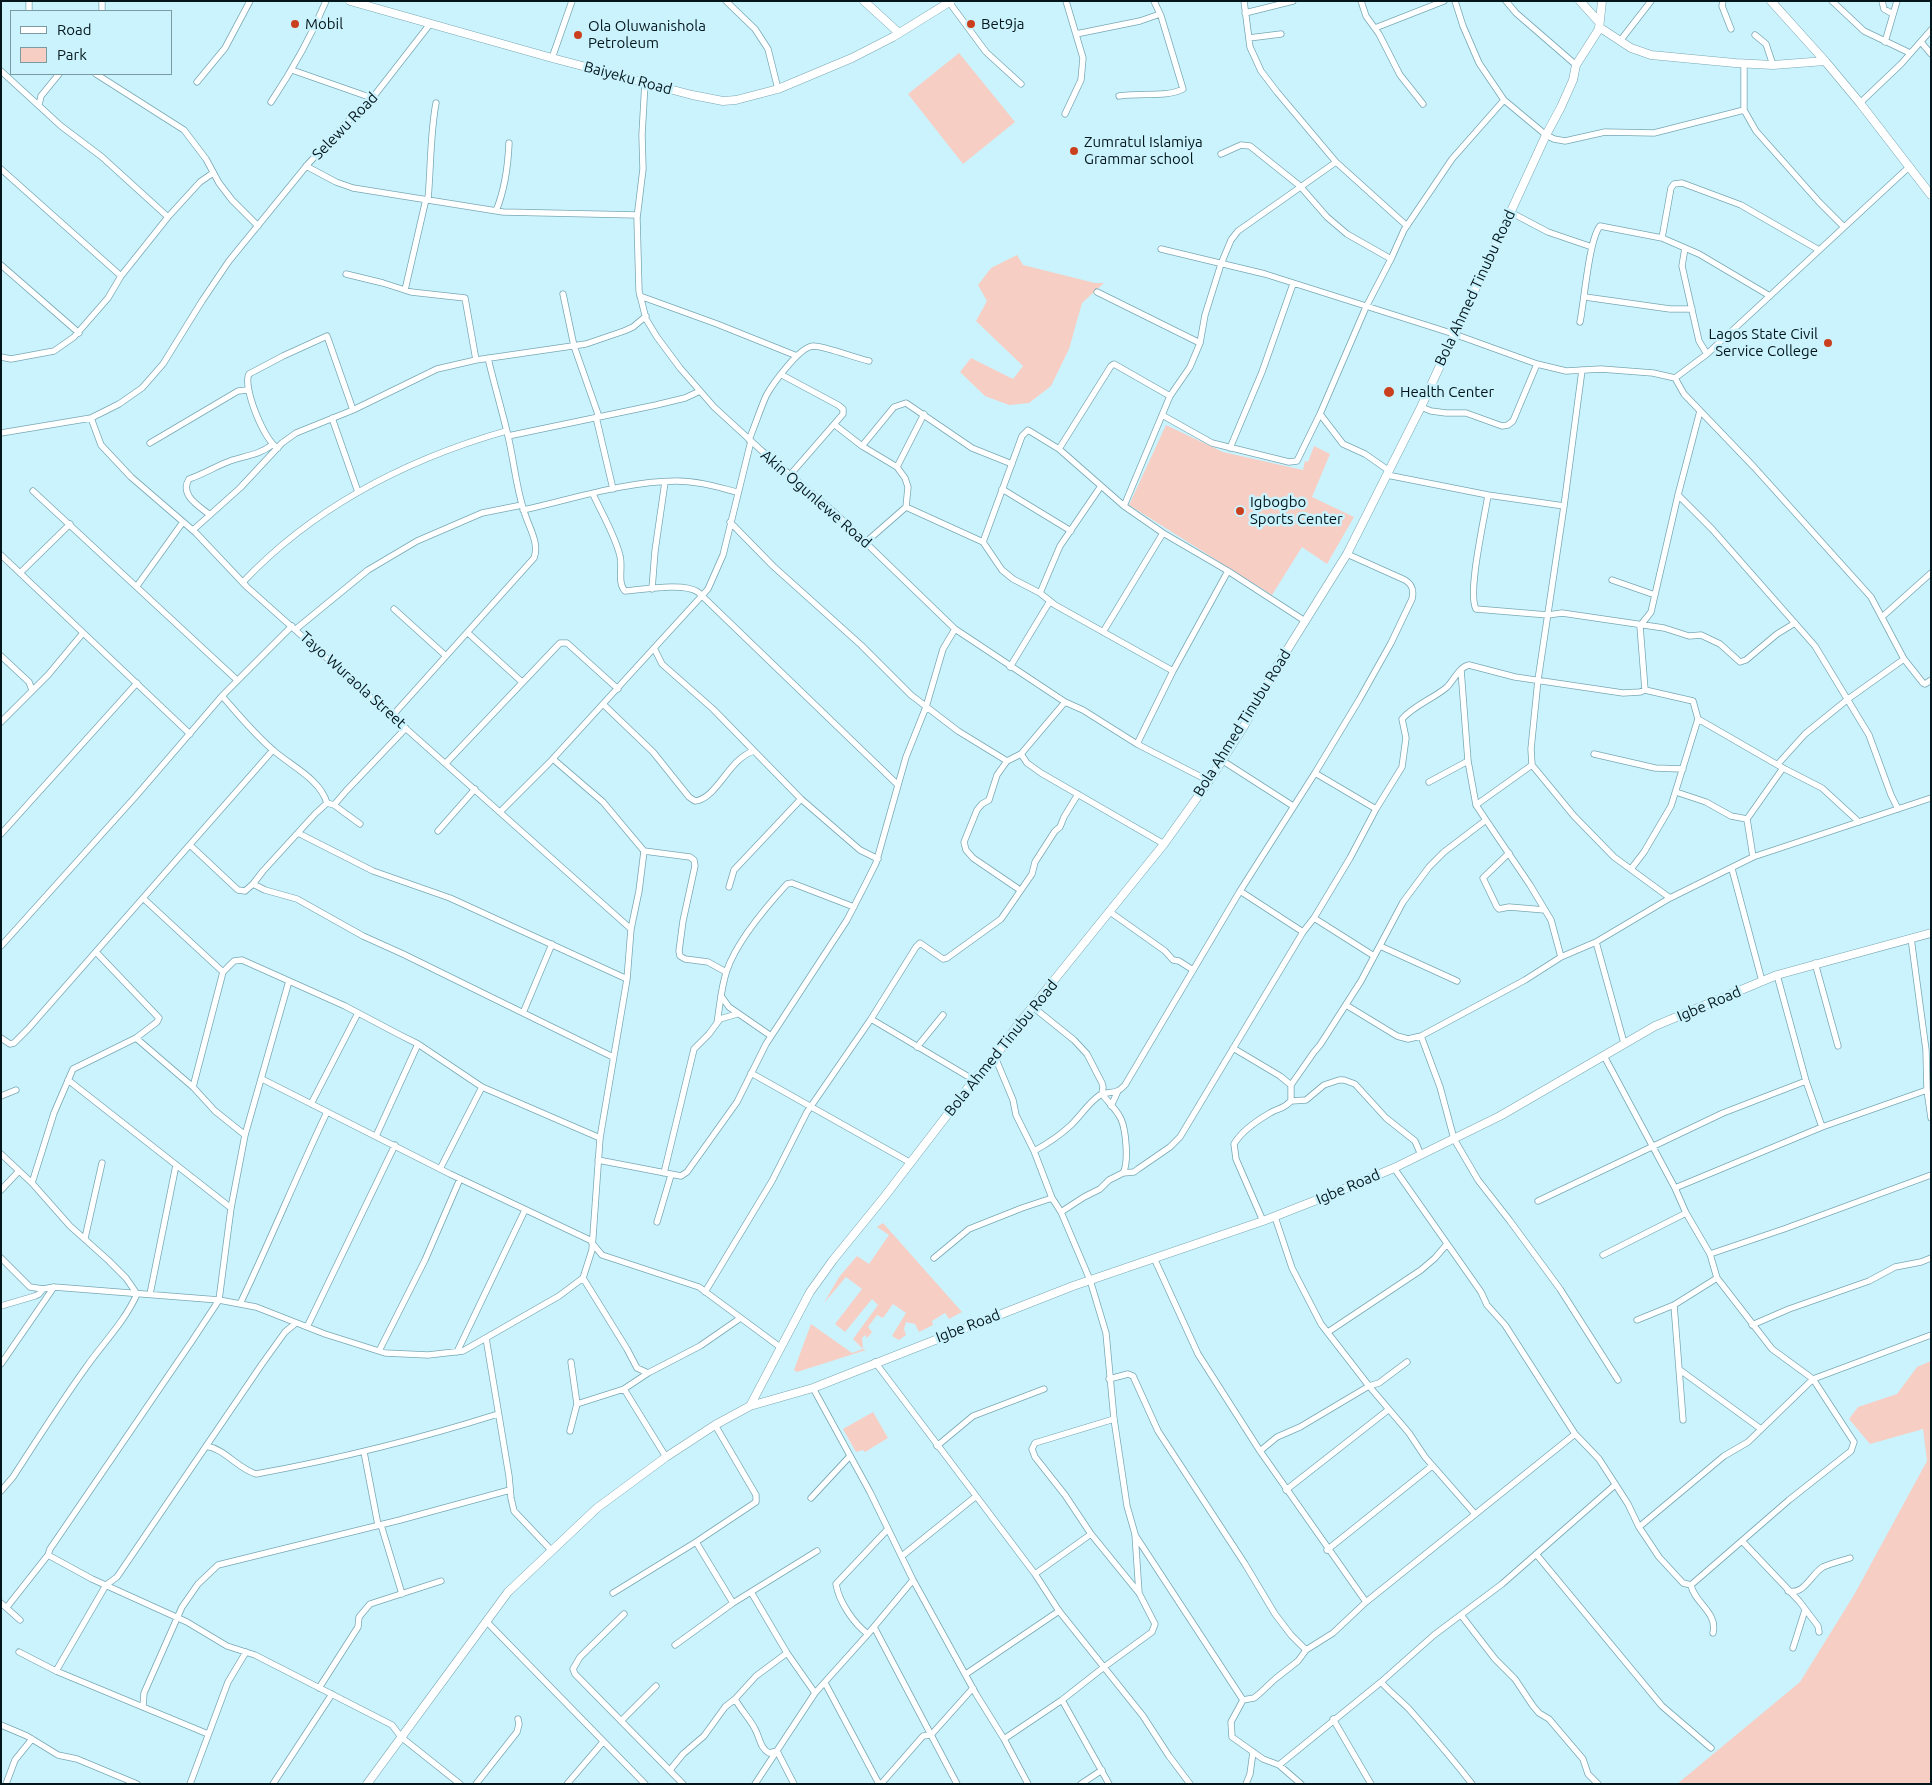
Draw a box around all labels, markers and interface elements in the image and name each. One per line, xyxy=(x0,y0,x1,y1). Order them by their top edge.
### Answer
legend xyxy=(10,10,172,75)
place label: Mobil xyxy=(305,15,343,33)
place label: Bet9ja xyxy=(981,15,1025,33)
place label: Ola Oluwanishola Petroleum xyxy=(588,17,706,52)
marker: Mobil xyxy=(289,18,301,30)
marker: Bet9ja xyxy=(965,18,977,30)
text: Road xyxy=(57,21,92,38)
marker: Ola Oluwanishola Petroleum xyxy=(572,29,584,41)
text: Park xyxy=(57,46,87,63)
street label: Baiyeku Road xyxy=(582,58,674,98)
street label: Selewu Road xyxy=(308,89,382,163)
place label: Zumratul Islamiya Grammar school xyxy=(1084,133,1203,168)
marker: Zumratul Islamiya Grammar school xyxy=(1068,145,1080,157)
street label: Bola Ahmed Tinubu Road xyxy=(1431,207,1519,369)
place label: Lagos State Civil Service College xyxy=(1709,325,1818,360)
marker: Lagos State Civil Service College xyxy=(1822,337,1834,349)
place label: Health Center xyxy=(1400,383,1494,401)
marker: Health Center xyxy=(1382,385,1396,399)
street label: Akin Ogunlewe Road xyxy=(757,446,875,552)
place label: Igbogbo Sports Center xyxy=(1250,493,1343,528)
marker: Igbogbo Sports Center xyxy=(1234,505,1246,517)
street label: Tayo Wuraola Street xyxy=(296,628,410,732)
street label: Bola Ahmed Tinubu Road xyxy=(1189,646,1295,800)
street label: Bola Ahmed Tinubu Road xyxy=(941,976,1061,1120)
street label: Igbe Road xyxy=(1674,983,1744,1025)
street label: Igbe Road xyxy=(1313,1166,1383,1208)
street label: Igbe Road xyxy=(933,1305,1003,1347)

